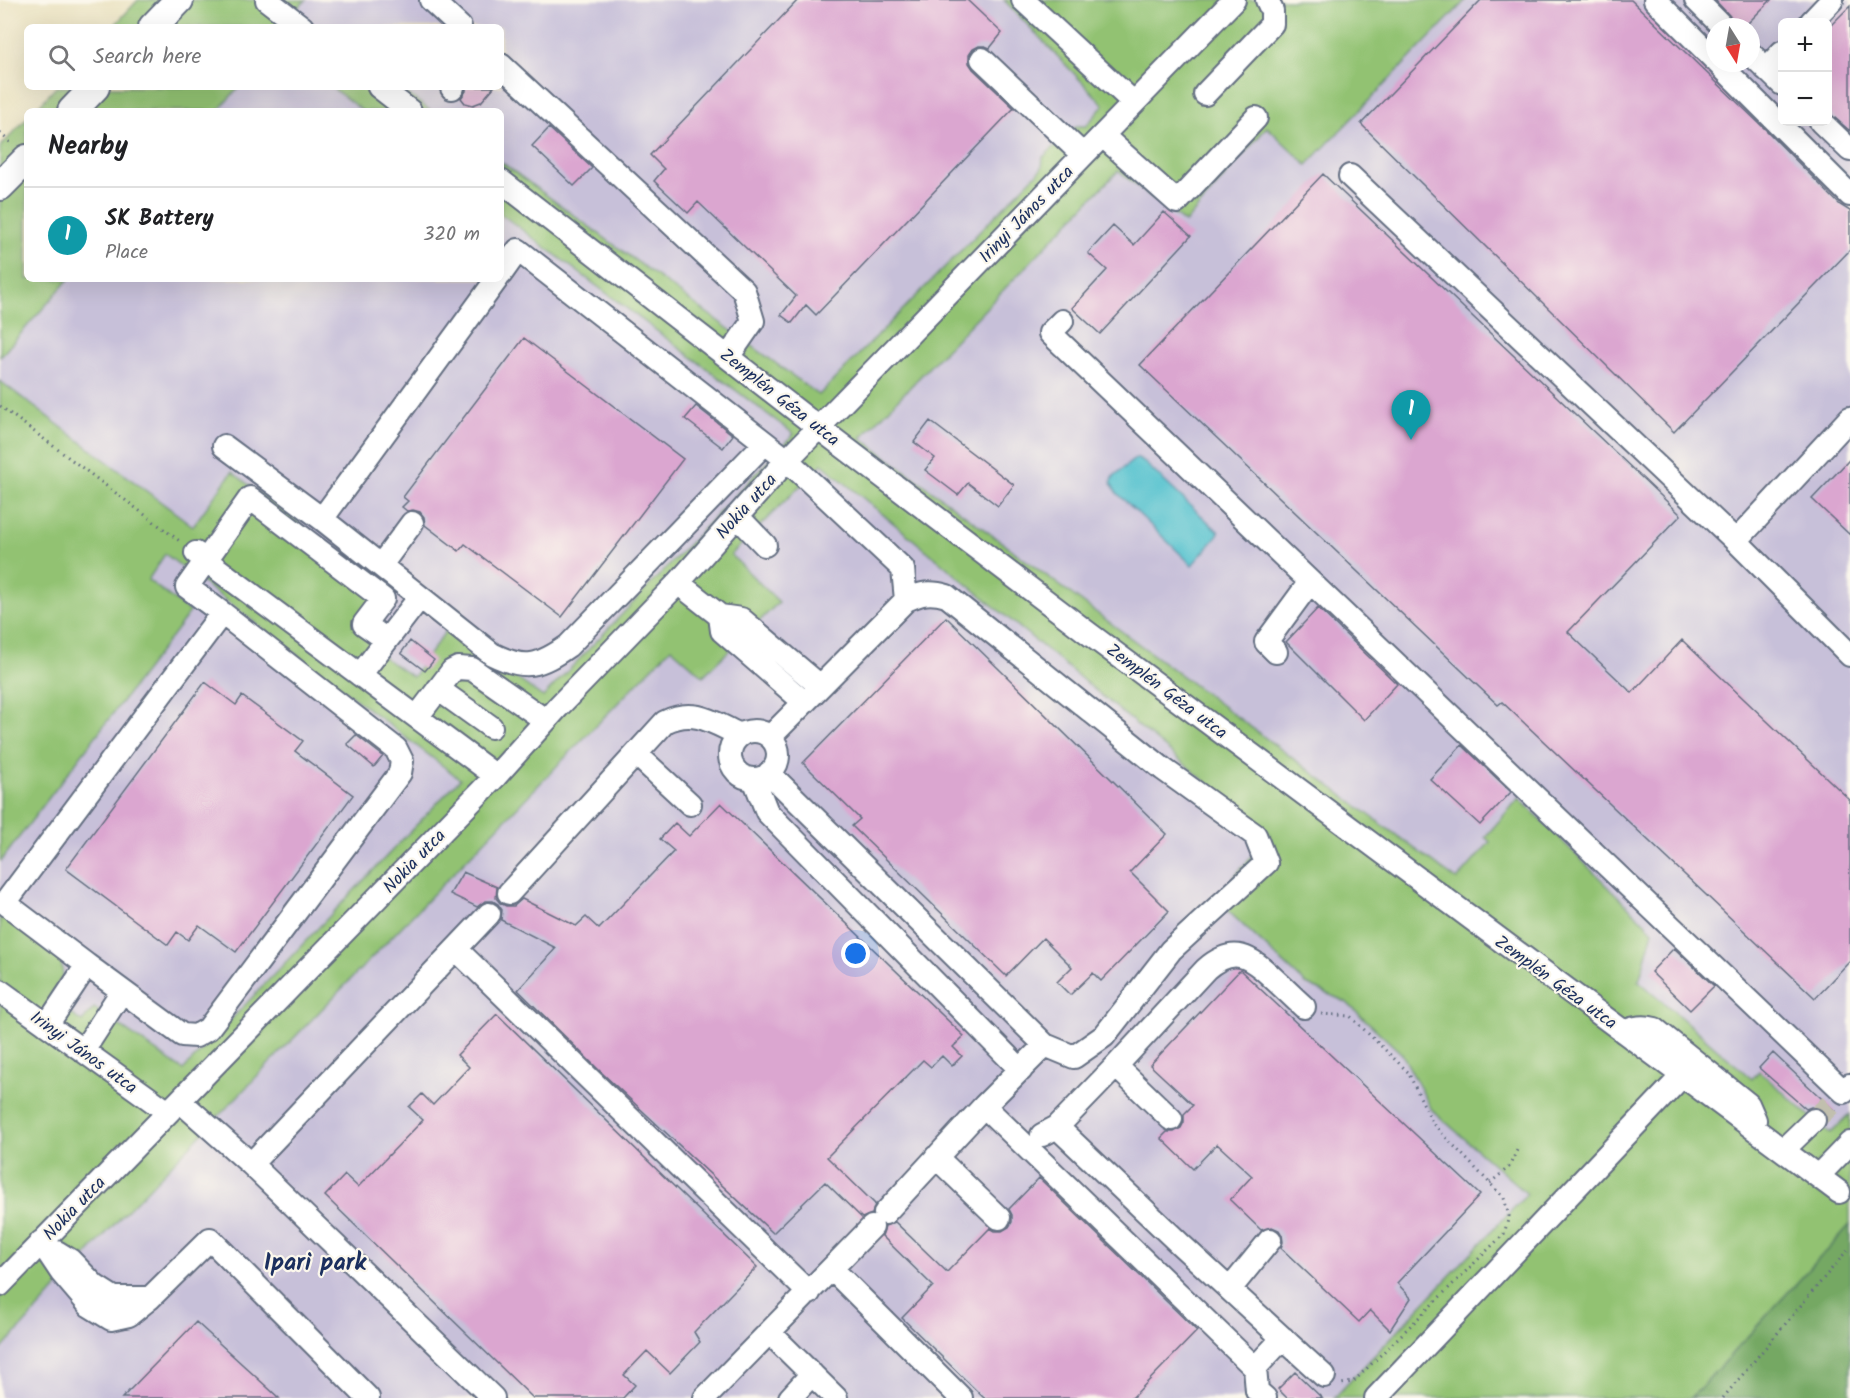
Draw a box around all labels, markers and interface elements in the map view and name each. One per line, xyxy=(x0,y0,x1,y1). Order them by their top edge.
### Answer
north arrow xyxy=(1706,18,1760,72)
map controls xyxy=(1778,18,1832,126)
button: + xyxy=(1778,18,1832,72)
search box xyxy=(24,24,504,90)
text: Search here xyxy=(93,40,201,75)
icon: search xyxy=(45,41,78,74)
button: − xyxy=(1778,72,1832,126)
text: Nearby xyxy=(48,126,128,168)
street label: Irinyi János utca xyxy=(973,159,1082,271)
text: SK Battery xyxy=(105,202,214,237)
text: 1 xyxy=(64,219,71,251)
text: 320 m xyxy=(423,219,480,251)
text: Place xyxy=(105,237,148,269)
street label: Zemplén Géza utca xyxy=(713,342,845,455)
pin: 1 xyxy=(1392,390,1430,440)
street label: Nokia utca xyxy=(709,467,785,547)
street label: Zemplén Géza utca xyxy=(1099,637,1233,748)
street label: Nokia utca xyxy=(377,823,454,901)
street label: Zemplén Géza utca xyxy=(1488,929,1623,1038)
your location xyxy=(841,939,870,968)
street label: Irinyi János utca xyxy=(23,1004,143,1102)
street label: Nokia utca xyxy=(37,1170,114,1248)
district label: Ipari park xyxy=(264,1244,367,1283)

